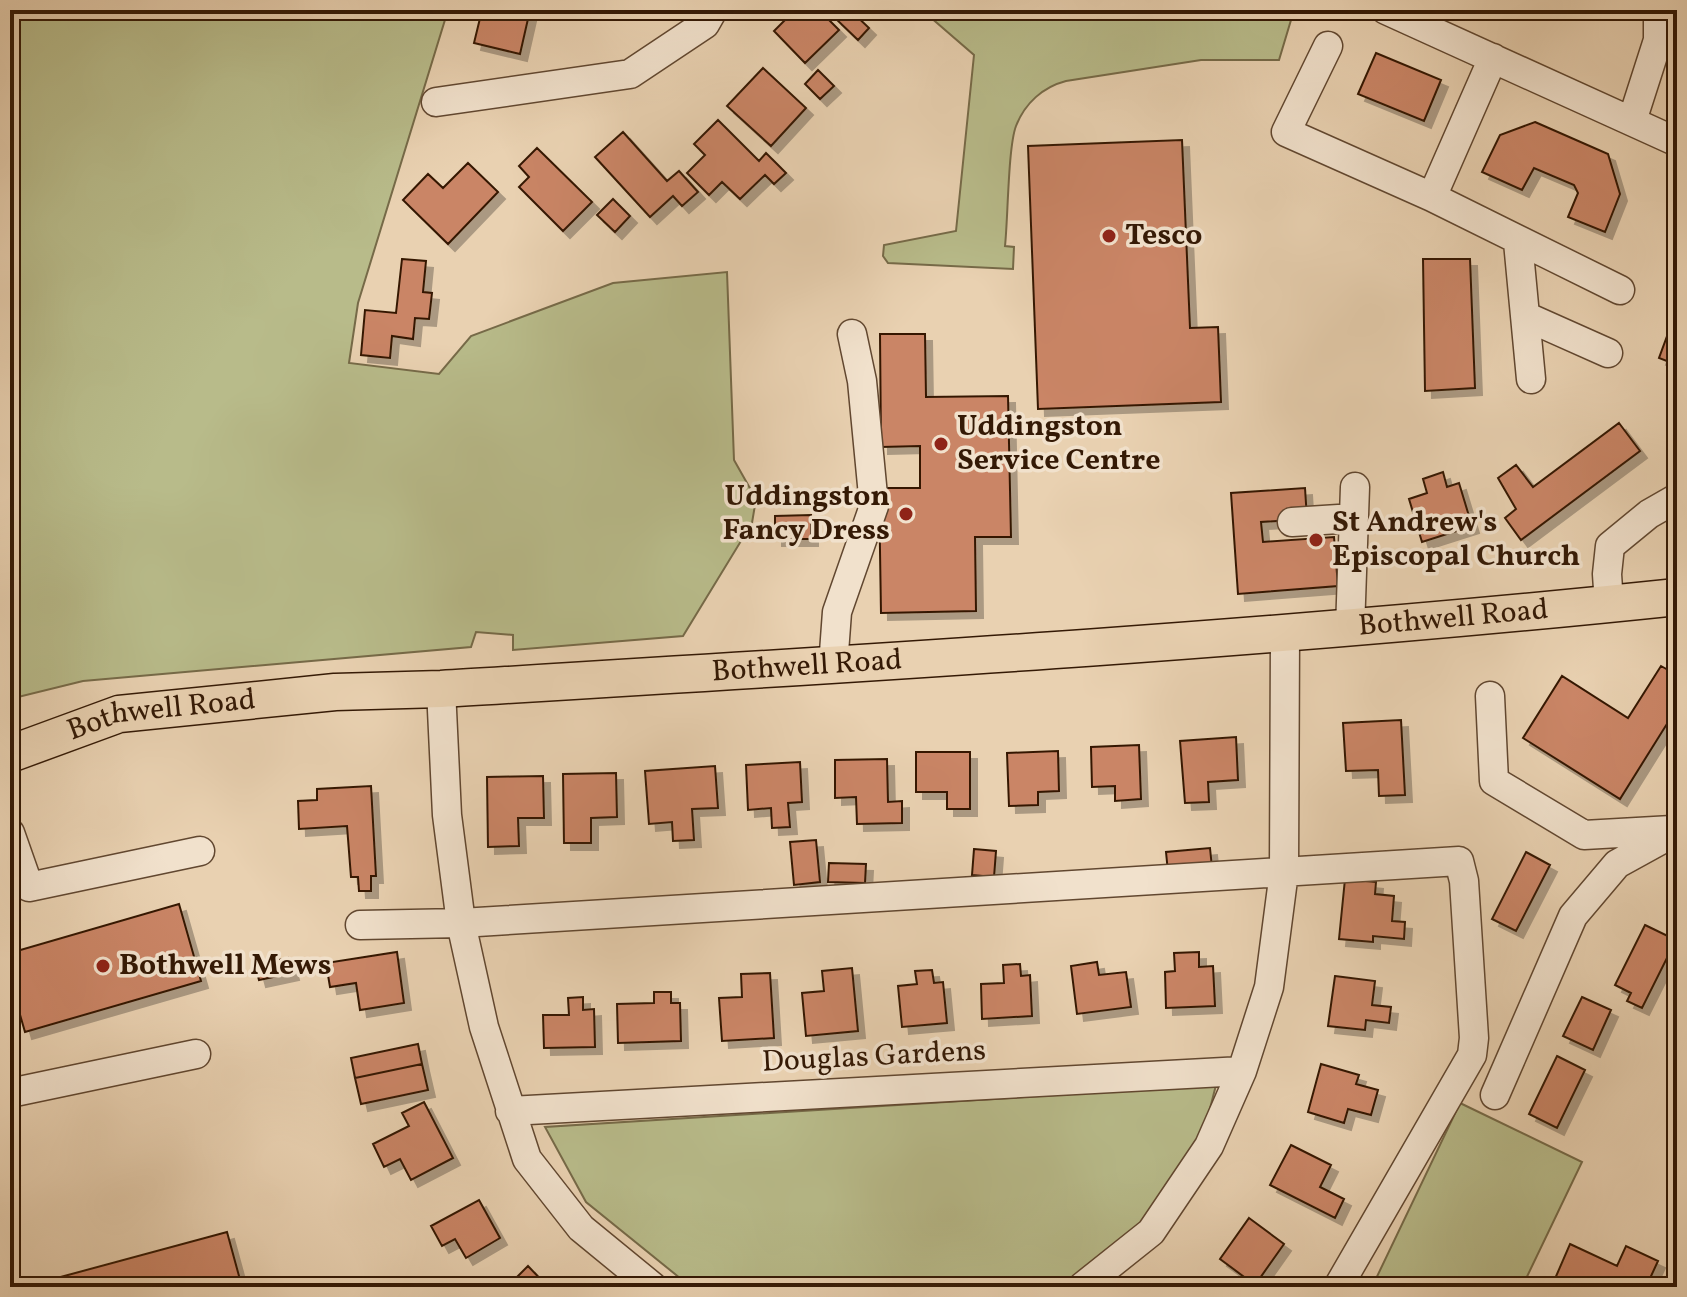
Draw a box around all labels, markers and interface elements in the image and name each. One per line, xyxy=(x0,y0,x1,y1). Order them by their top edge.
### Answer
place label: Tesco xyxy=(1125,215,1202,257)
marker: Tesco xyxy=(1100,227,1118,245)
place label: Uddingston Service Centre xyxy=(957,406,1160,482)
marker: Uddingston Service Centre xyxy=(932,435,950,453)
place label: Uddingston Fancy Dress xyxy=(723,476,890,552)
place label: St Andrew's Episcopal Church xyxy=(1332,502,1580,578)
marker: Uddingston Fancy Dress xyxy=(897,505,915,523)
marker: St Andrew's Episcopal Church xyxy=(1307,531,1325,549)
street label: Bothwell Road xyxy=(1356,589,1550,648)
street label: Bothwell Road xyxy=(711,639,904,693)
street label: Bothwell Road xyxy=(62,679,258,752)
place label: Bothwell Mews xyxy=(119,945,332,987)
marker: Bothwell Mews xyxy=(94,957,112,975)
street label: Douglas Gardens xyxy=(761,1030,987,1084)

